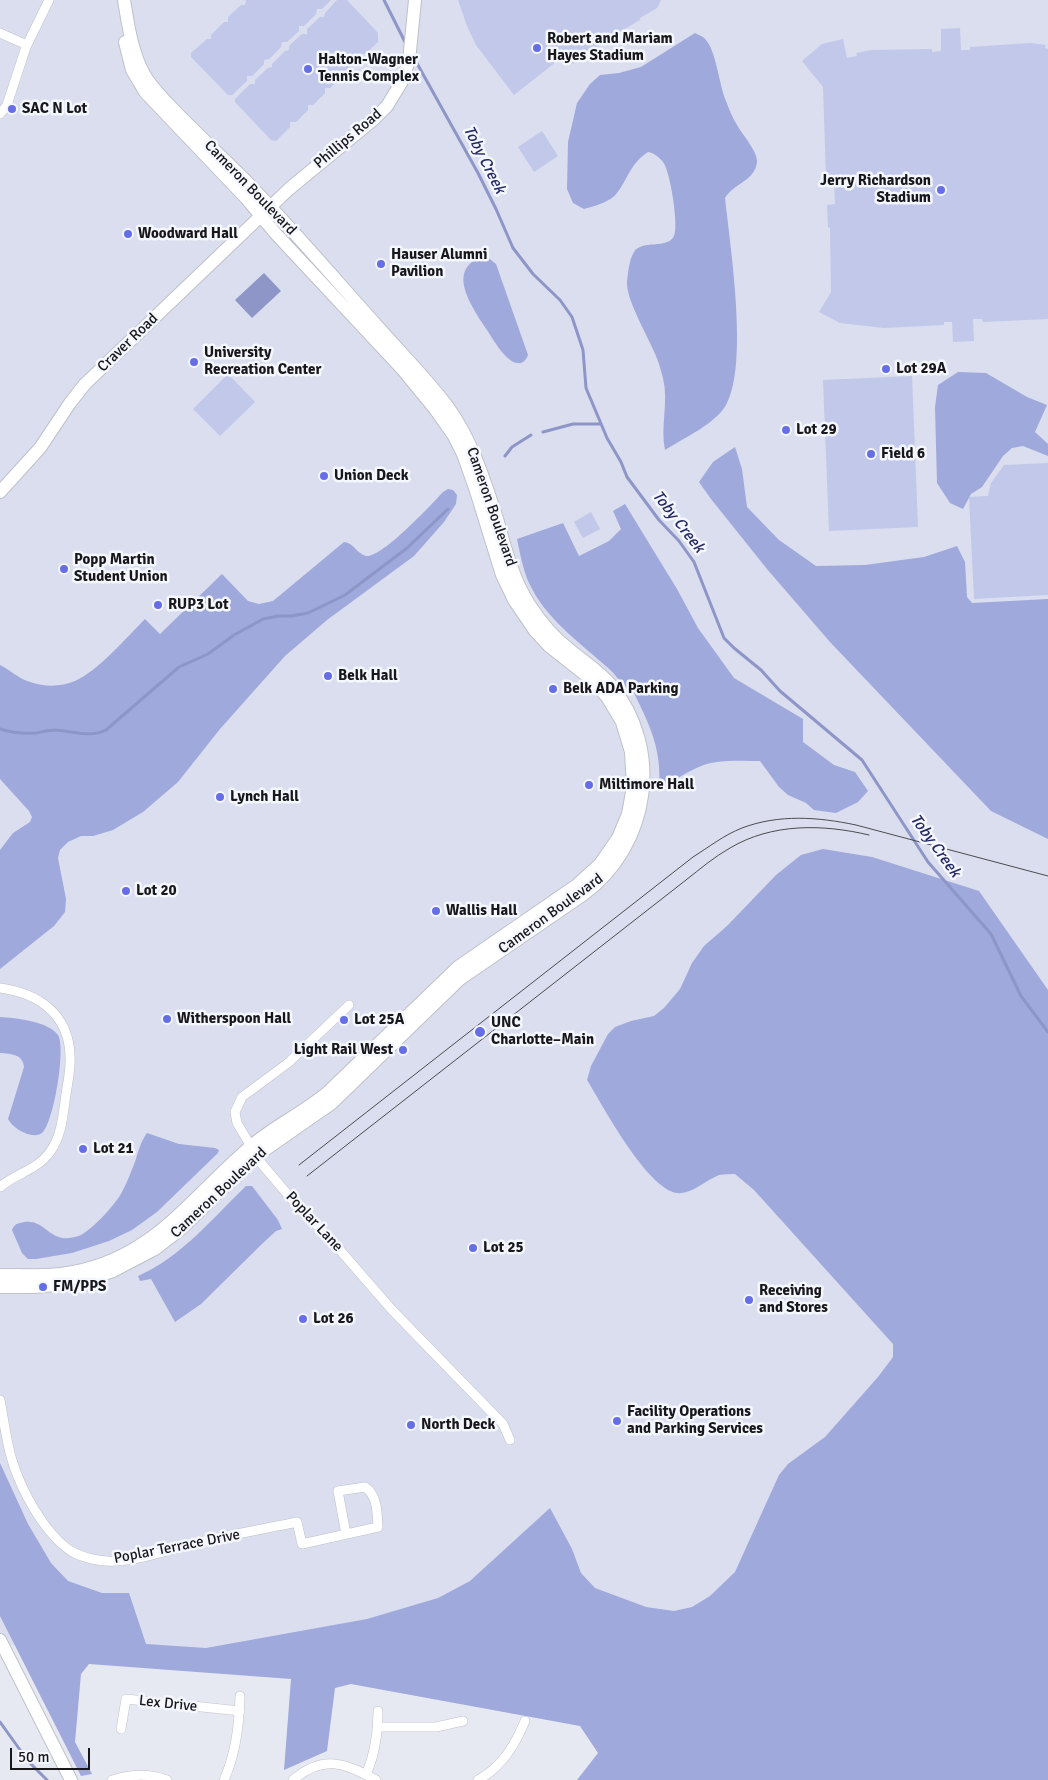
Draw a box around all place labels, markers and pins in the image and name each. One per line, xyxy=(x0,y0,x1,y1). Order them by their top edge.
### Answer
place label: Robert and Mariam Hayes Stadium xyxy=(547,30,673,65)
marker: Robert and Mariam Hayes Stadium xyxy=(531,42,543,54)
place label: Halton-Wagner Tennis Complex xyxy=(318,51,419,86)
marker: Halton-Wagner Tennis Complex xyxy=(302,63,314,75)
place label: SAC N Lot xyxy=(22,100,87,118)
marker: SAC N Lot xyxy=(6,103,18,115)
place label: Jerry Richardson Stadium xyxy=(820,172,931,207)
marker: Jerry Richardson Stadium xyxy=(935,184,947,196)
place label: Woodward Hall xyxy=(138,225,238,243)
marker: Woodward Hall xyxy=(122,228,134,240)
place label: Hauser Alumni Pavilion xyxy=(391,246,488,281)
marker: Hauser Alumni Pavilion xyxy=(375,258,387,270)
place label: University Recreation Center xyxy=(204,344,321,379)
marker: University Recreation Center xyxy=(188,356,200,368)
place label: Lot 29A xyxy=(896,360,946,378)
marker: Lot 29A xyxy=(880,363,892,375)
place label: Lot 29 xyxy=(796,421,837,439)
marker: Lot 29 xyxy=(780,424,792,436)
place label: Field 6 xyxy=(881,445,925,463)
marker: Field 6 xyxy=(865,448,877,460)
place label: Union Deck xyxy=(334,467,409,485)
marker: Union Deck xyxy=(318,470,330,482)
place label: Popp Martin Student Union xyxy=(74,551,168,586)
marker: Popp Martin Student Union xyxy=(58,563,70,575)
place label: RUP3 Lot xyxy=(168,596,229,614)
marker: RUP3 Lot xyxy=(152,599,164,611)
place label: Belk Hall xyxy=(338,667,398,685)
marker: Belk Hall xyxy=(322,670,334,682)
place label: Belk ADA Parking xyxy=(563,680,678,698)
marker: Belk ADA Parking xyxy=(547,683,559,695)
place label: Miltimore Hall xyxy=(599,776,694,794)
marker: Miltimore Hall xyxy=(583,779,595,791)
place label: Lynch Hall xyxy=(230,788,299,806)
marker: Lynch Hall xyxy=(214,791,226,803)
place label: Lot 20 xyxy=(136,882,177,900)
marker: Lot 20 xyxy=(120,885,132,897)
place label: Wallis Hall xyxy=(446,902,517,920)
marker: Wallis Hall xyxy=(430,905,442,917)
place label: Witherspoon Hall xyxy=(177,1010,291,1028)
place label: Lot 25A xyxy=(354,1011,404,1029)
marker: Witherspoon Hall xyxy=(161,1013,173,1025)
marker: Lot 25A xyxy=(338,1014,350,1026)
place label: UNC Charlotte–Main xyxy=(491,1014,594,1049)
marker: UNC Charlotte–Main xyxy=(473,1025,487,1039)
place label: Light Rail West xyxy=(294,1041,393,1059)
marker: Light Rail West xyxy=(397,1044,409,1056)
place label: Lot 21 xyxy=(93,1140,134,1158)
marker: Lot 21 xyxy=(77,1143,89,1155)
place label: Lot 25 xyxy=(483,1239,524,1257)
marker: Lot 25 xyxy=(467,1242,479,1254)
place label: FM/PPS xyxy=(53,1278,106,1296)
marker: FM/PPS xyxy=(37,1281,49,1293)
place label: Receiving and Stores xyxy=(759,1282,828,1317)
marker: Receiving and Stores xyxy=(743,1294,755,1306)
place label: Lot 26 xyxy=(313,1310,354,1328)
marker: Lot 26 xyxy=(297,1313,309,1325)
place label: Facility Operations and Parking Services xyxy=(627,1403,763,1438)
marker: Facility Operations and Parking Services xyxy=(611,1415,623,1427)
place label: North Deck xyxy=(421,1416,495,1434)
marker: North Deck xyxy=(405,1419,417,1431)

